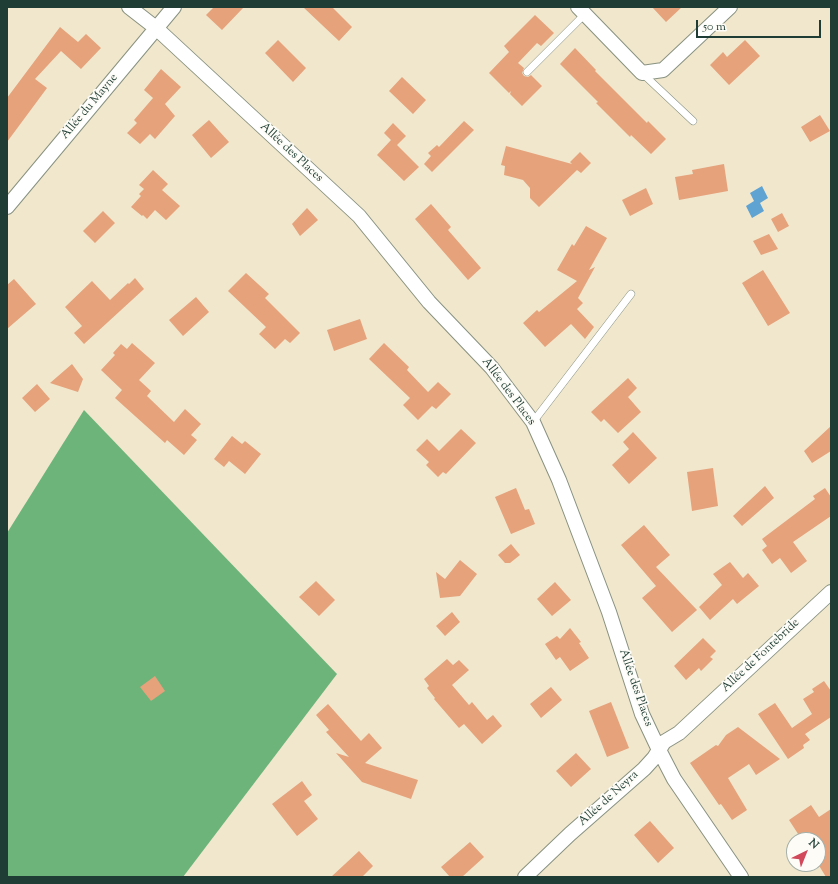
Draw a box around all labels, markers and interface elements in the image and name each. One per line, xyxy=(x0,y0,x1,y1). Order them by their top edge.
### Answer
scale bar xyxy=(698,12,823,38)
text: 50 m xyxy=(703,18,726,36)
street label: Allée du Mayne xyxy=(58,71,122,143)
street label: Allée des Places xyxy=(257,120,325,186)
street label: Allée des Places xyxy=(478,355,538,429)
street label: Allée de Fontebride xyxy=(719,616,803,696)
street label: Allée des Places xyxy=(615,647,655,729)
street label: Allée de Neyra xyxy=(576,768,642,830)
north arrow xyxy=(786,832,826,872)
text: N xyxy=(805,835,822,853)

